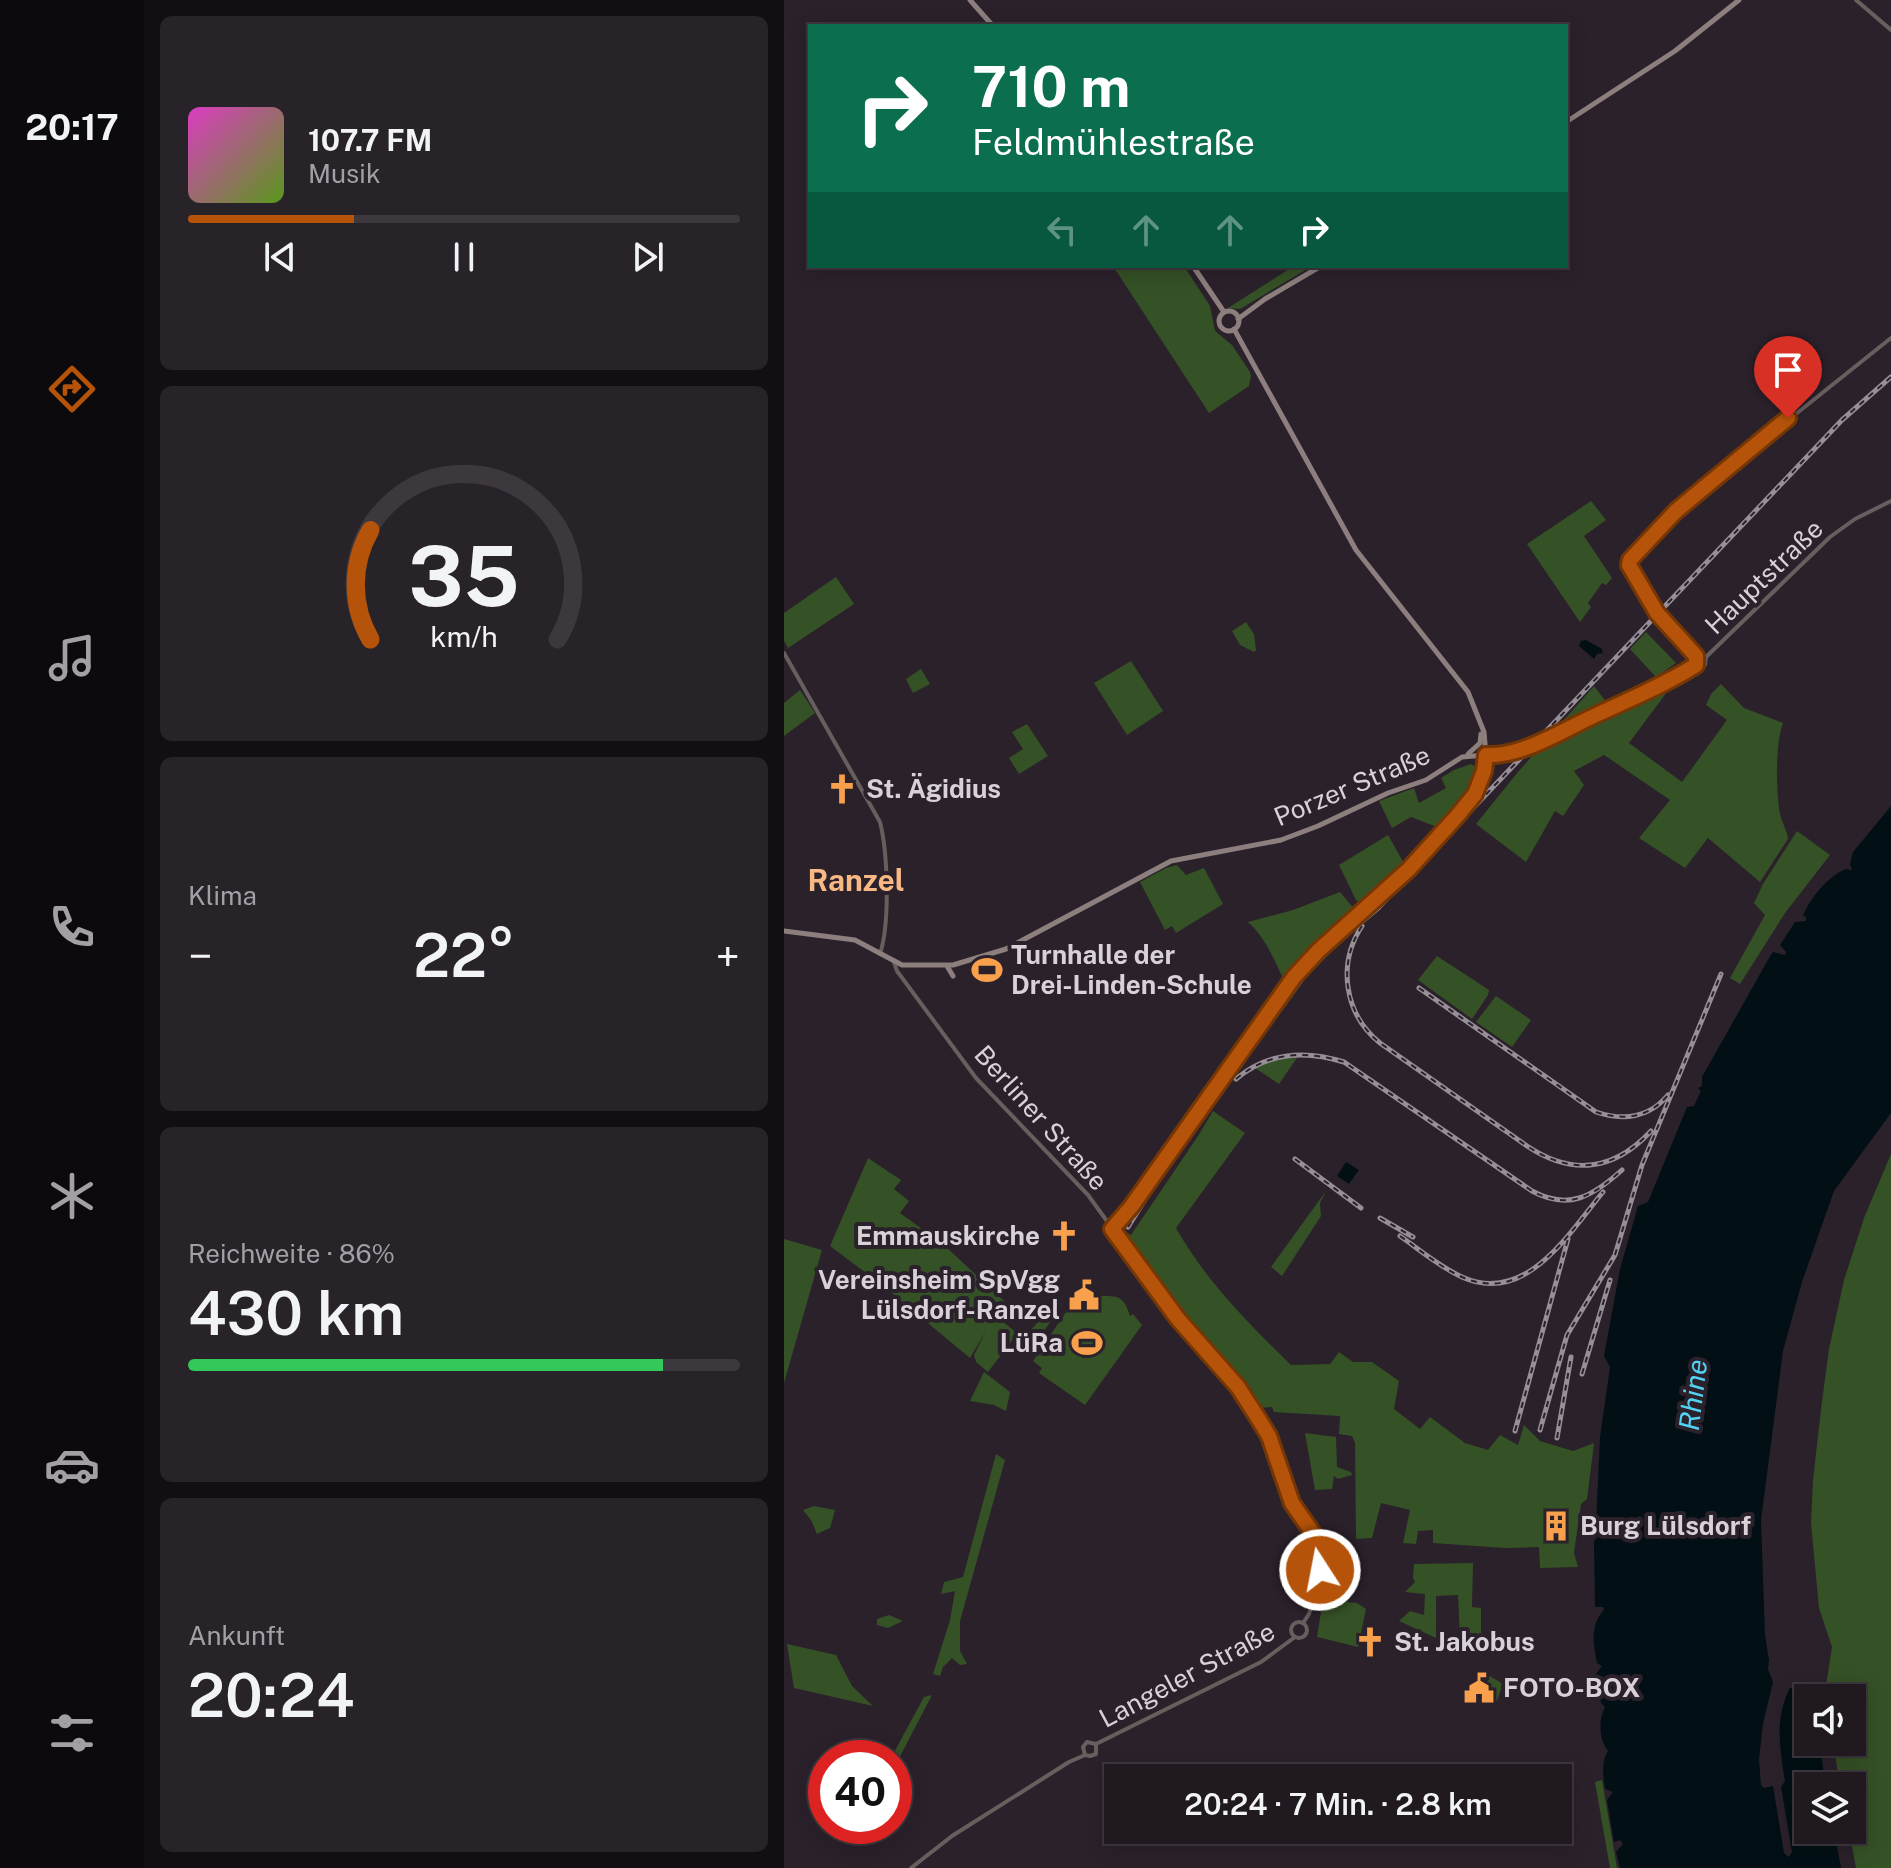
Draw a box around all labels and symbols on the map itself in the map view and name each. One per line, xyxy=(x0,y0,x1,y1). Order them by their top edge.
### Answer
pin xyxy=(1754,336,1822,418)
street label: Hauptstraße xyxy=(1698,513,1829,640)
street label: Porzer Straße xyxy=(1269,739,1434,832)
church icon: St. Ägidius xyxy=(825,772,859,806)
place label: St. Ägidius xyxy=(866,773,1001,804)
district label: Ranzel xyxy=(807,862,905,898)
place label: Turnhalle der Drei-Linden-Schule xyxy=(1011,939,1252,1000)
sports icon: Turnhalle der Drei-Linden-Schule xyxy=(970,953,1004,987)
street label: Berliner Straße xyxy=(968,1039,1114,1196)
church icon: Emmauskirche xyxy=(1047,1219,1081,1253)
place label: Emmauskirche xyxy=(856,1220,1040,1251)
place label: Vereinsheim SpVgg Lülsdorf-Ranzel xyxy=(818,1264,1060,1325)
public building icon: Vereinsheim SpVgg Lülsdorf-Ranzel xyxy=(1067,1278,1101,1312)
sports icon: LüRa xyxy=(1070,1326,1104,1360)
place label: LüRa xyxy=(1000,1327,1063,1358)
water label: Rhine xyxy=(1672,1357,1713,1433)
building icon: Burg Lülsdorf xyxy=(1539,1509,1573,1543)
place label: Burg Lülsdorf xyxy=(1580,1510,1751,1541)
position arrow xyxy=(1278,1528,1362,1612)
street label: Langeler Straße xyxy=(1094,1615,1280,1734)
church icon: St. Jakobus xyxy=(1353,1625,1387,1659)
place label: St. Jakobus xyxy=(1394,1626,1535,1657)
public building icon: FOTO-BOX xyxy=(1462,1671,1496,1705)
place label: FOTO-BOX xyxy=(1503,1672,1640,1703)
speed limit sign: 40 xyxy=(808,1740,912,1844)

